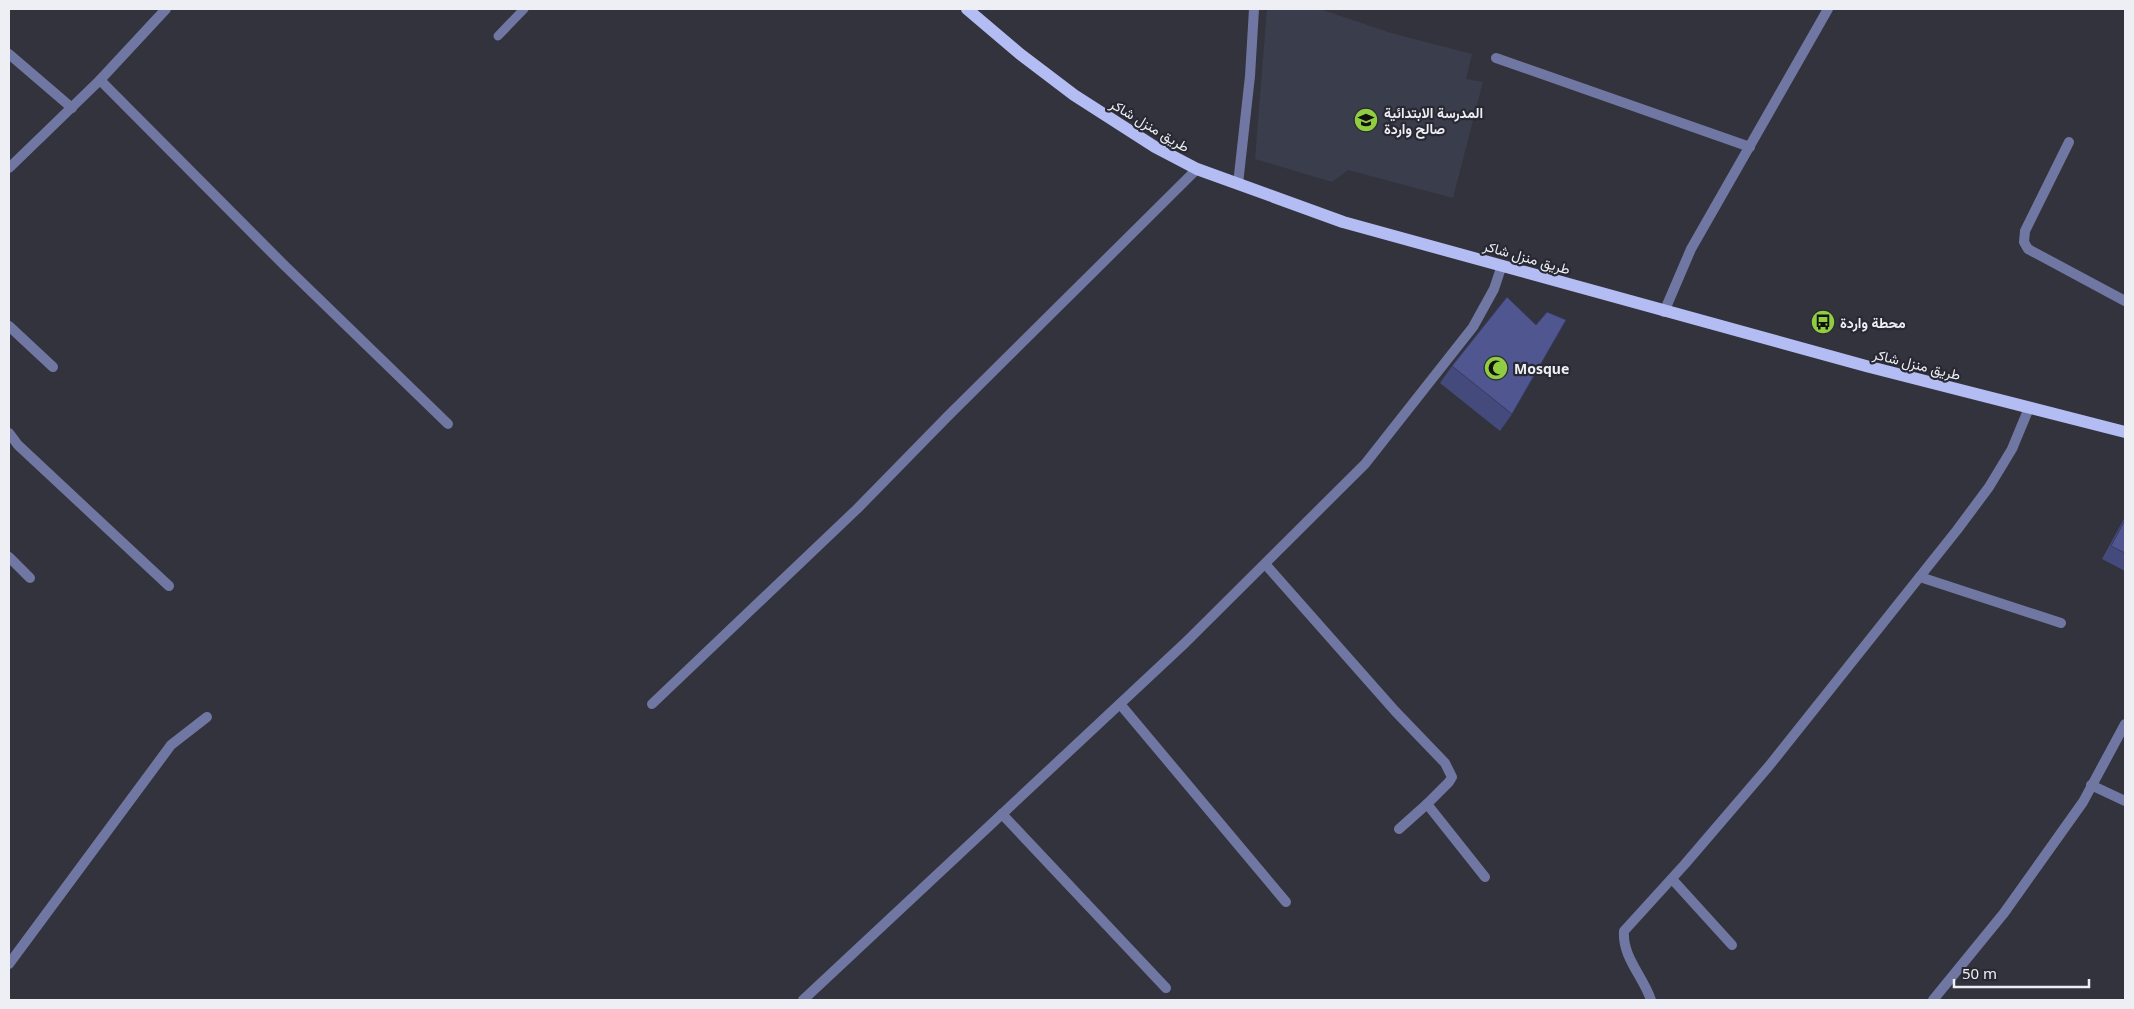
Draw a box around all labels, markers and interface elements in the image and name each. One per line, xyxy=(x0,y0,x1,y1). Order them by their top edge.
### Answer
street label: طريق منزل شاكر xyxy=(1105,93,1193,157)
place label: المدرسة الابتدائية صالح واردة xyxy=(1384,103,1483,139)
school or university icon: المدرسة الابتدائية صالح واردة xyxy=(1353,107,1379,133)
street label: طريق منزل شاكر xyxy=(1480,235,1573,279)
bus stop icon: محطة واردة xyxy=(1810,309,1836,335)
place label: محطة واردة xyxy=(1840,313,1906,332)
street label: طريق منزل شاكر xyxy=(1870,344,1963,385)
mosque icon: Mosque xyxy=(1483,355,1509,381)
place label: Mosque xyxy=(1514,359,1569,378)
scale bar xyxy=(1954,956,2089,988)
text: 50 m xyxy=(1962,963,1997,983)

